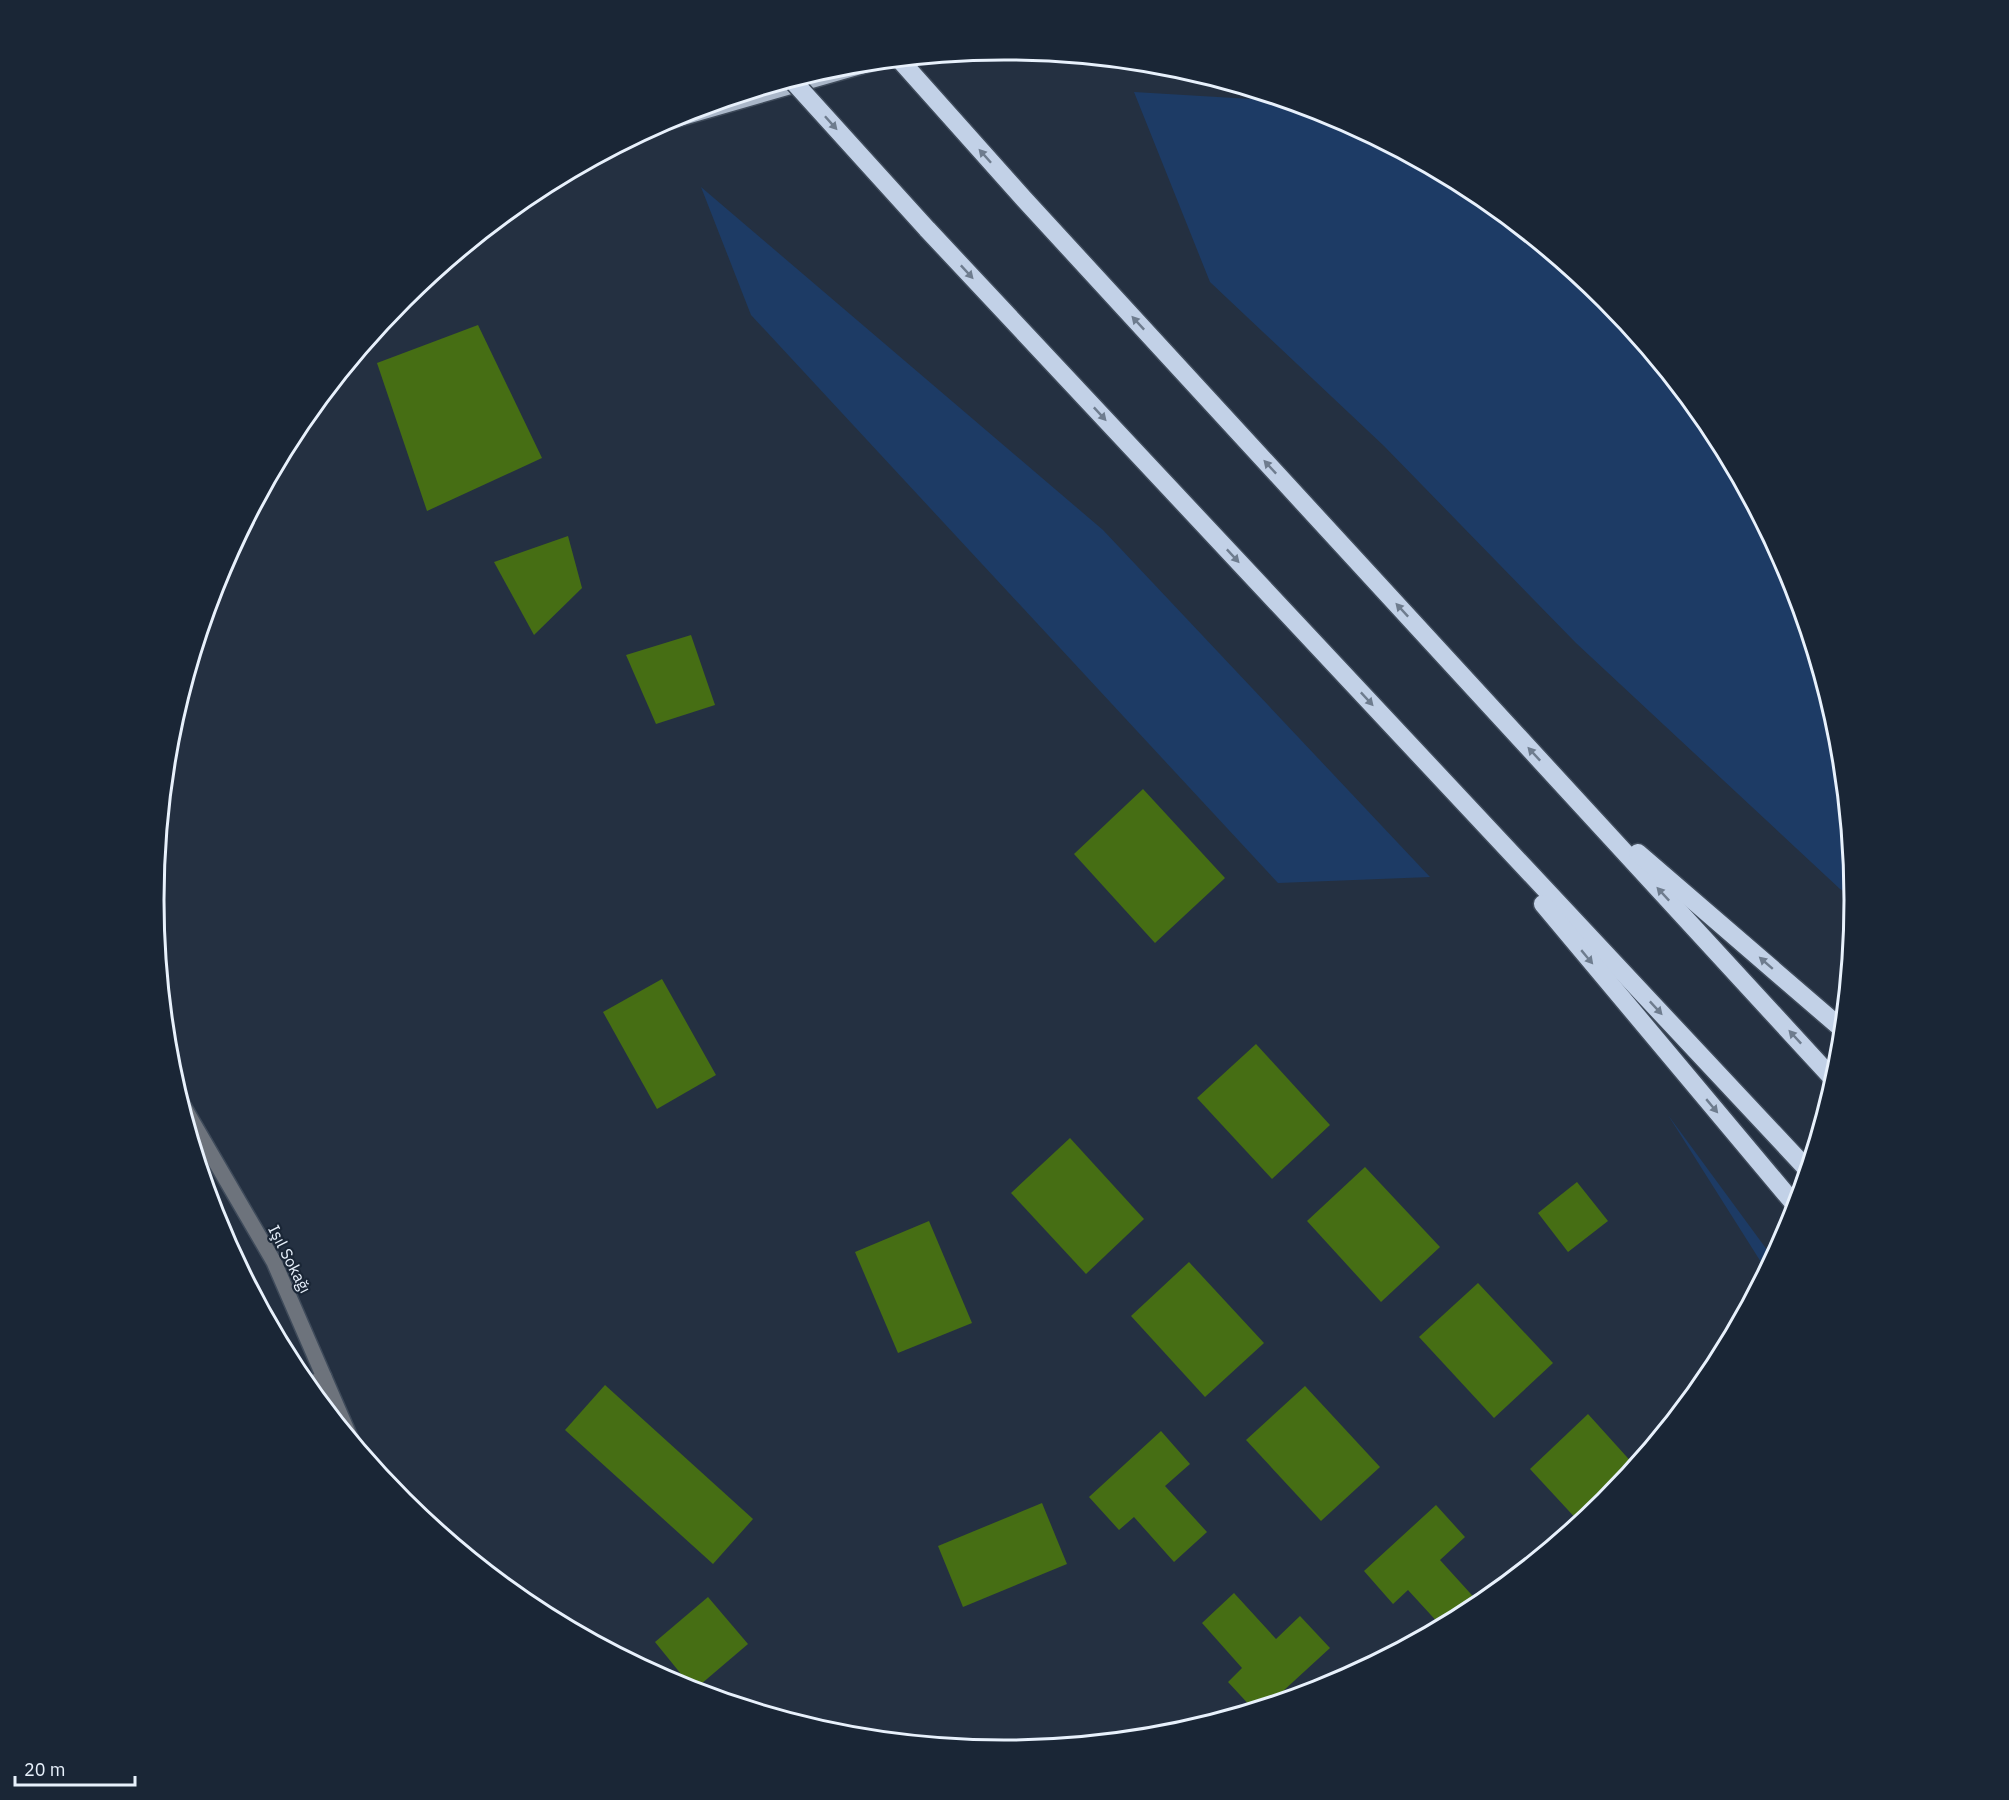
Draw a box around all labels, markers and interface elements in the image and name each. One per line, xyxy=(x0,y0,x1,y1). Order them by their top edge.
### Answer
one-way arrow xyxy=(824,116,838,131)
one-way arrow xyxy=(978,148,992,163)
one-way arrow xyxy=(960,264,974,279)
one-way arrow xyxy=(1131,316,1145,330)
one-way arrow xyxy=(1093,406,1106,421)
one-way arrow xyxy=(1263,460,1277,474)
one-way arrow xyxy=(1226,549,1240,564)
one-way arrow xyxy=(1395,604,1409,618)
one-way arrow xyxy=(1359,691,1373,705)
one-way arrow xyxy=(1527,747,1541,761)
one-way arrow xyxy=(1656,887,1670,901)
one-way arrow xyxy=(1580,949,1593,964)
one-way arrow xyxy=(1758,957,1774,970)
one-way arrow xyxy=(1649,1000,1663,1015)
one-way arrow xyxy=(1789,1030,1802,1045)
one-way arrow xyxy=(1705,1098,1718,1113)
street label: Işıl Sokağı xyxy=(264,1222,316,1296)
scale bar xyxy=(15,1749,135,1787)
text: 20 m xyxy=(24,1758,66,1781)

